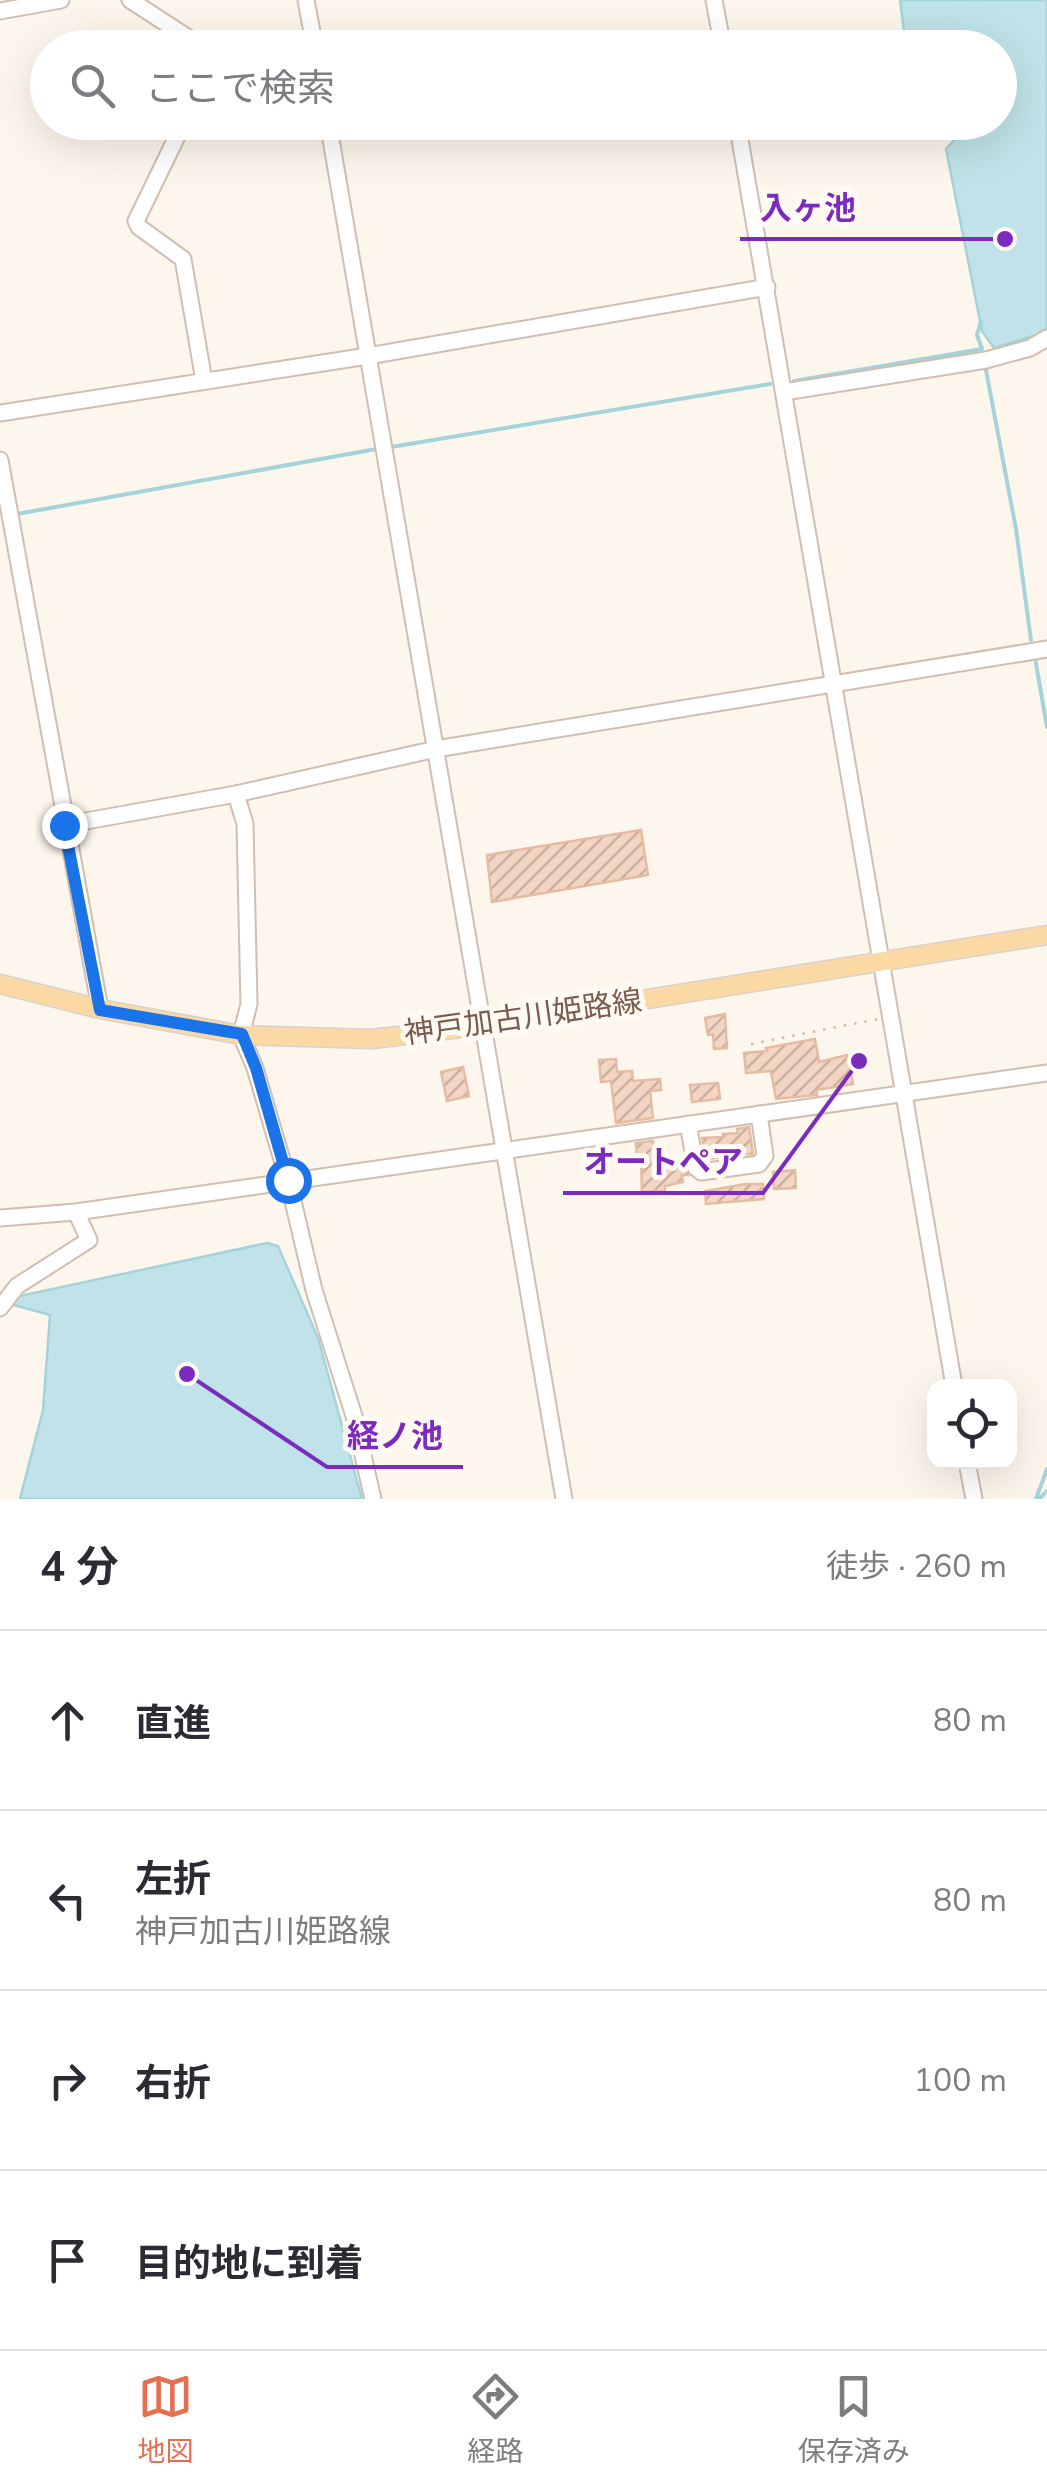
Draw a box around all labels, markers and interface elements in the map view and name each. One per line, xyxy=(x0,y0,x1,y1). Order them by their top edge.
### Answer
search box xyxy=(30,30,1017,140)
icon: search xyxy=(65,58,120,113)
text: ここで検索 xyxy=(145,63,335,114)
callout: 入ヶ池 xyxy=(740,177,876,239)
text: 入ヶ池 xyxy=(760,187,856,230)
route end xyxy=(42,803,88,849)
street label: 神戸加古川姫路線 xyxy=(401,980,645,1054)
callout: オートペア xyxy=(563,1131,763,1193)
text: オートペア xyxy=(583,1141,743,1184)
route start xyxy=(266,1158,312,1204)
map controls xyxy=(927,1379,1017,1469)
button: locate xyxy=(927,1379,1017,1469)
callout: 経ノ池 xyxy=(327,1405,463,1467)
text: 経ノ池 xyxy=(347,1415,443,1458)
text: 4 分 xyxy=(40,1539,119,1596)
text: 徒歩 · 260 m xyxy=(826,1545,1007,1588)
icon: ahead xyxy=(40,1693,95,1748)
text: 直進 xyxy=(135,1698,211,1749)
text: 80 m xyxy=(933,1699,1007,1742)
text: 左折 xyxy=(135,1854,211,1905)
icon: left xyxy=(40,1873,95,1928)
text: 80 m xyxy=(933,1879,1007,1922)
text: 神戸加古川姫路線 xyxy=(135,1910,391,1953)
icon: right xyxy=(40,2053,95,2108)
text: 右折 xyxy=(135,2058,211,2109)
text: 100 m xyxy=(914,2059,1007,2102)
icon: arrive xyxy=(40,2233,95,2288)
text: 目的地に到着 xyxy=(135,2238,363,2289)
tab: 地図 xyxy=(137,2369,193,2471)
tab: 経路 xyxy=(467,2369,524,2471)
tab: 保存済み xyxy=(798,2369,910,2471)

